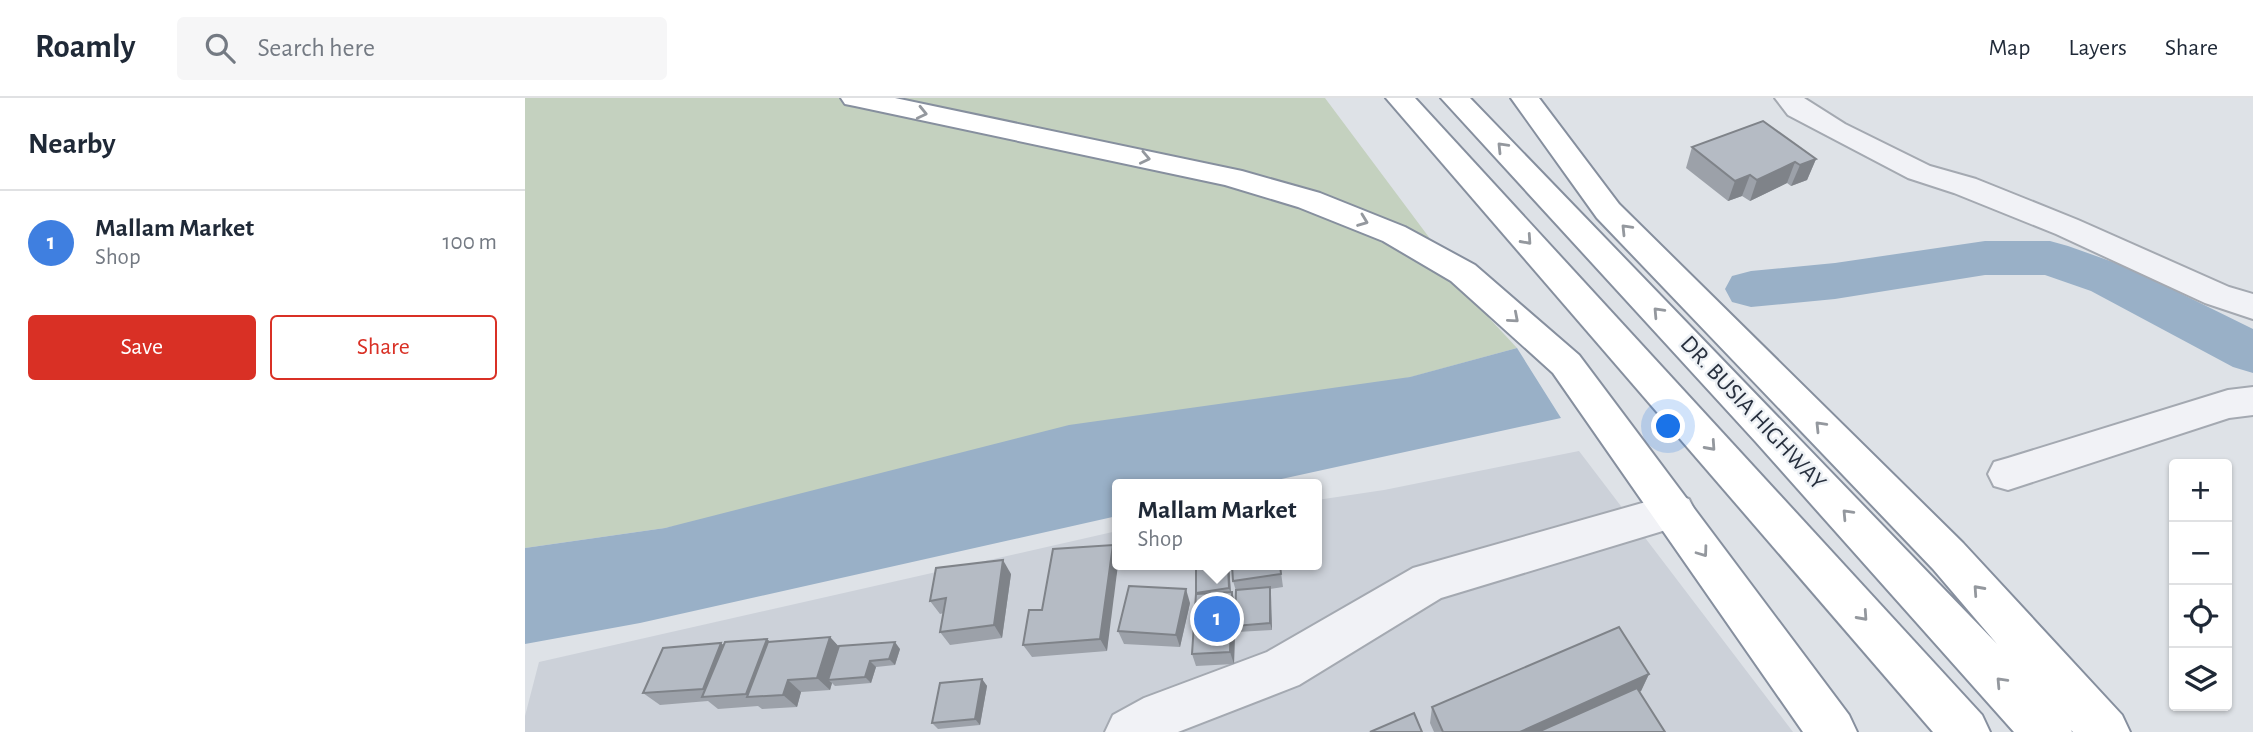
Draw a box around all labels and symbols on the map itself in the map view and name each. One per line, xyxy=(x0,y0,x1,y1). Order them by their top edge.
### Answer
one-way arrow xyxy=(916,105,928,119)
one-way arrow xyxy=(1498,142,1511,155)
one-way arrow xyxy=(1139,149,1151,164)
one-way arrow xyxy=(1356,213,1368,227)
one-way arrow xyxy=(1622,224,1635,237)
one-way arrow xyxy=(1519,232,1531,245)
one-way arrow xyxy=(1654,307,1667,320)
one-way arrow xyxy=(1506,310,1519,323)
street label: DR. BUSIA HIGHWAY xyxy=(1676,331,1831,495)
your location xyxy=(1651,409,1685,443)
one-way arrow xyxy=(1815,421,1828,434)
one-way arrow xyxy=(1703,438,1715,451)
one-way arrow xyxy=(1843,509,1855,522)
one-way arrow xyxy=(1695,544,1707,556)
one-way arrow xyxy=(1974,585,1986,598)
pin: 1 xyxy=(1194,593,1240,645)
one-way arrow xyxy=(1854,608,1867,621)
one-way arrow xyxy=(1997,677,2009,690)

